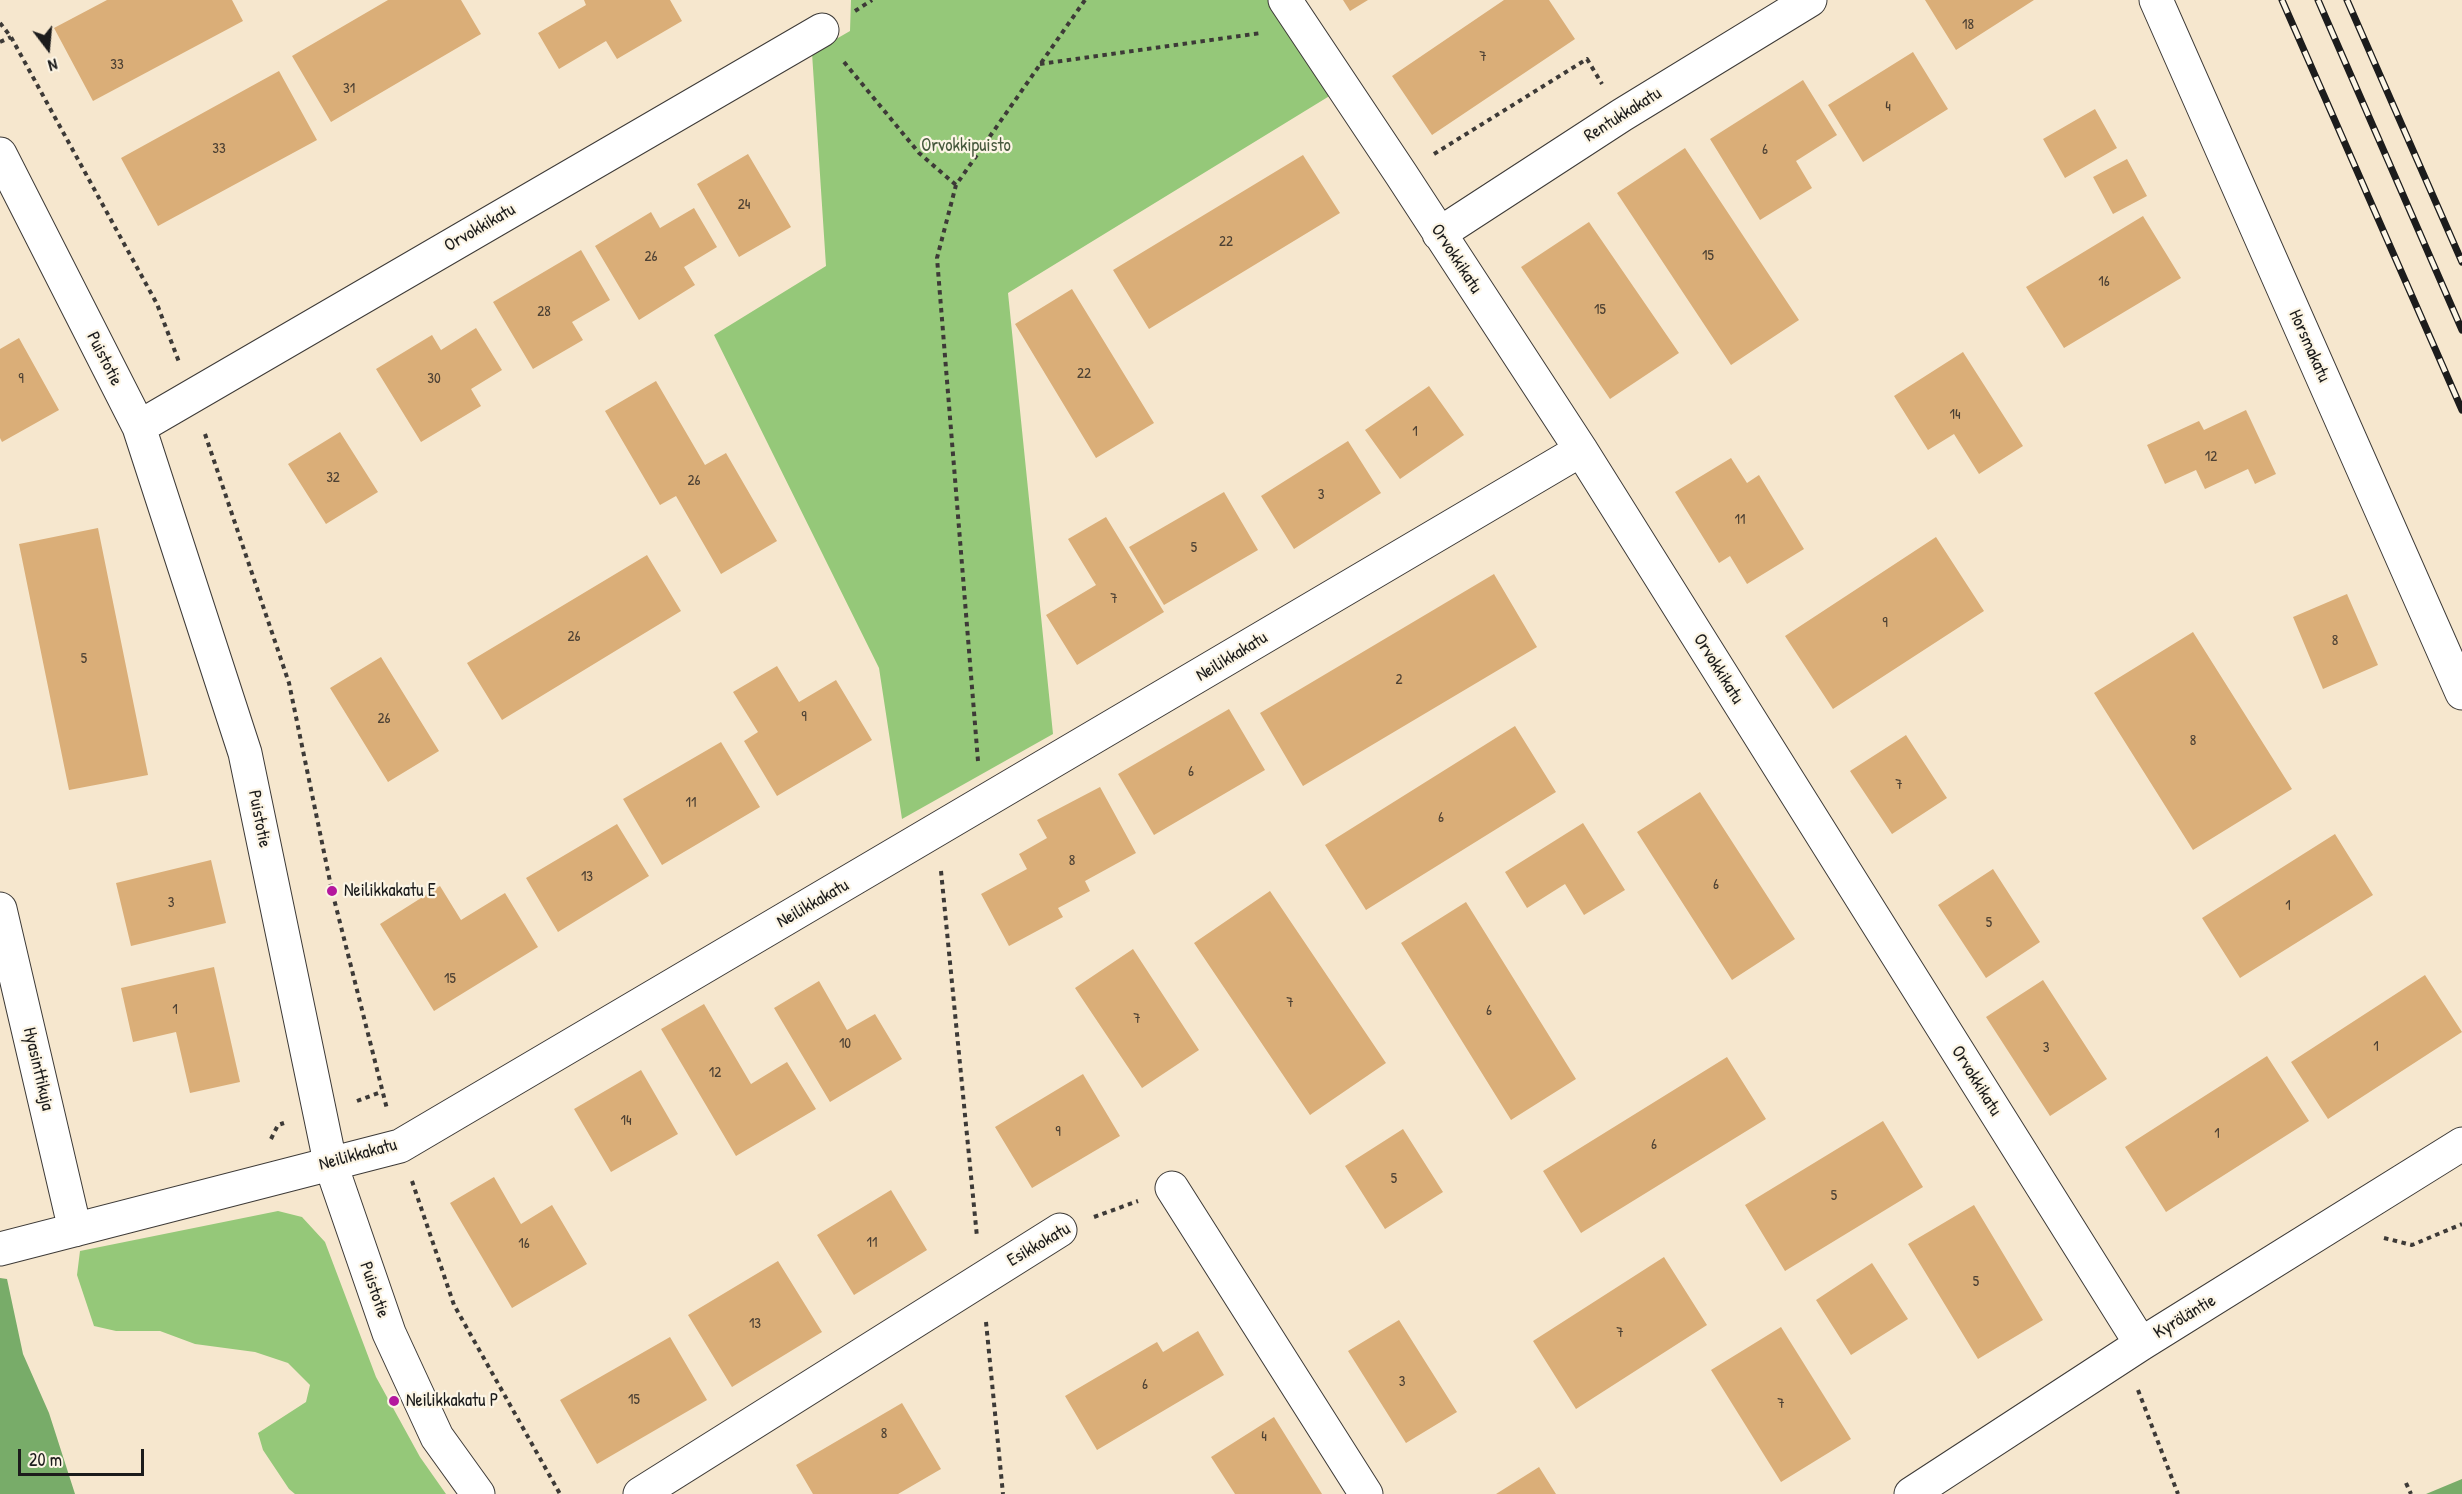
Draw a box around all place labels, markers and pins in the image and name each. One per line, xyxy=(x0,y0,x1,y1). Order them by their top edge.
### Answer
place label: Neilikkakatu E xyxy=(344,880,436,902)
marker: Neilikkakatu E xyxy=(325,884,339,898)
place label: Neilikkakatu P xyxy=(406,1390,498,1412)
marker: Neilikkakatu P xyxy=(387,1394,401,1408)

